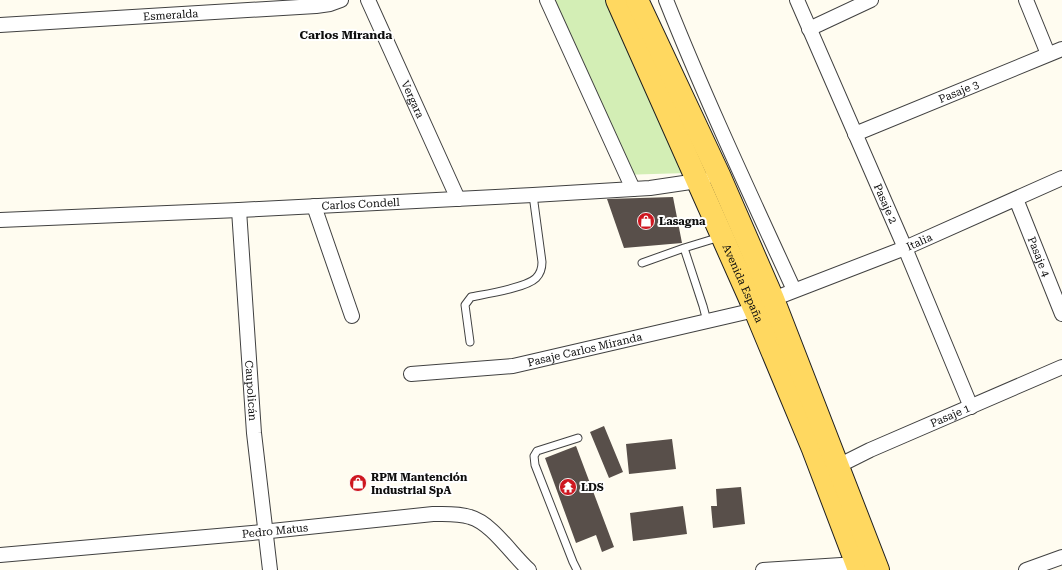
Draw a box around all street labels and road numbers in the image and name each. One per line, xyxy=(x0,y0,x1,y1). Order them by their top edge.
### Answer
street label: Esmeralda xyxy=(143,7,199,23)
street label: Pasaje 3 xyxy=(937,78,981,106)
street label: Vergara xyxy=(398,79,427,120)
street label: Pasaje 2 xyxy=(871,182,900,226)
street label: Carlos Condell xyxy=(321,196,401,213)
street label: Italia xyxy=(904,231,934,254)
street label: Pasaje 4 xyxy=(1025,235,1053,280)
street label: Avenida España xyxy=(719,242,766,325)
street label: Pasaje Carlos Miranda xyxy=(526,330,643,369)
street label: Caupolicán xyxy=(242,360,259,421)
street label: Pasaje 1 xyxy=(928,402,972,430)
street label: Pedro Matus xyxy=(241,521,309,541)

